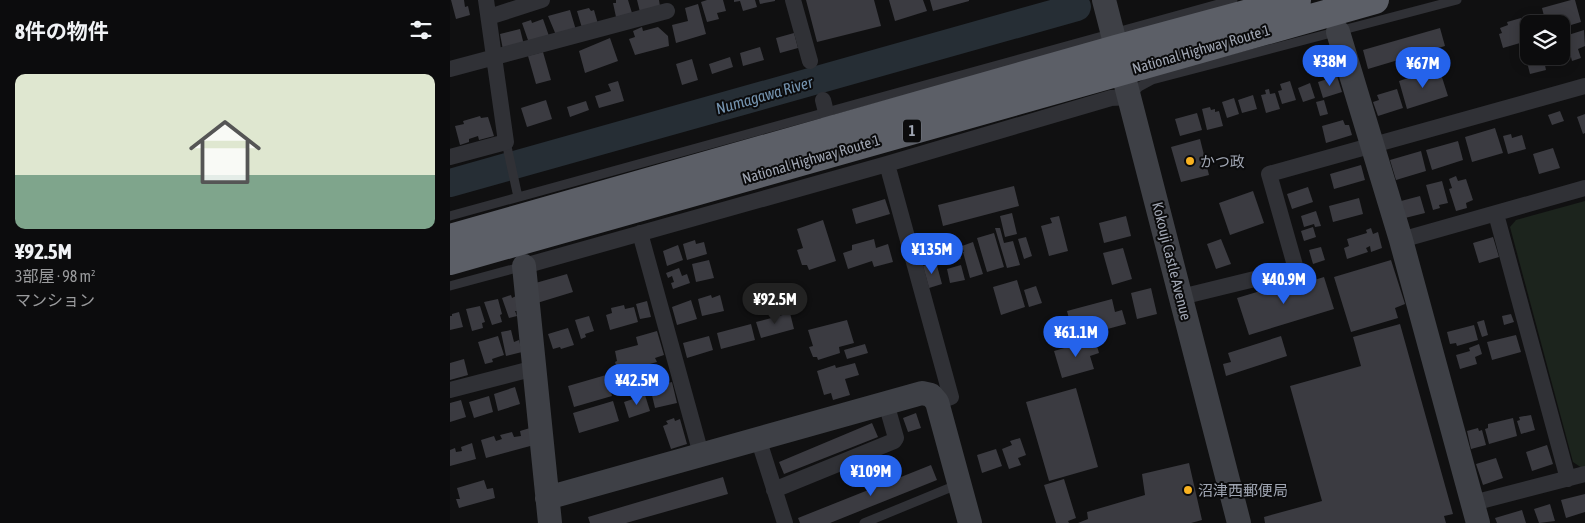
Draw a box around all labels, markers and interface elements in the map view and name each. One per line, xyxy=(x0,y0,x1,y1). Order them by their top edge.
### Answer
map controls xyxy=(1520,15,1570,65)
button: layers xyxy=(1520,15,1570,65)
icon: filters xyxy=(407,16,435,44)
text: 8件の物件 xyxy=(15,19,109,43)
street label: National Highway Route 1 xyxy=(1130,21,1272,77)
pin: ¥38M xyxy=(1300,44,1360,87)
pin: ¥67M xyxy=(1393,46,1453,89)
text: ¥38M xyxy=(1314,52,1346,70)
text: ¥67M xyxy=(1407,54,1439,72)
water label: Numagawa River xyxy=(714,72,816,118)
icon: home xyxy=(180,107,270,197)
road number: 1 xyxy=(903,120,921,142)
street label: National Highway Route 1 xyxy=(740,131,882,187)
place label: かつ政 xyxy=(1200,153,1245,170)
marker: かつ政 xyxy=(1184,155,1196,167)
street label: Kokouji Castle Avenue xyxy=(1149,200,1195,322)
pin: ¥135M xyxy=(897,232,967,275)
text: ¥92.5M xyxy=(15,239,72,263)
text: ¥135M xyxy=(912,240,952,258)
pin: ¥40.9M xyxy=(1243,262,1325,305)
text: 3部屋 · 98 m² xyxy=(15,267,96,285)
text: ¥40.9M xyxy=(1262,270,1306,288)
pin: ¥92.5M xyxy=(734,282,816,325)
text: ¥92.5M xyxy=(753,290,797,308)
text: マンション xyxy=(15,291,95,309)
pin: ¥61.1M xyxy=(1035,316,1117,358)
text: ¥61.1M xyxy=(1054,323,1098,341)
pin: ¥42.5M xyxy=(596,364,678,406)
text: ¥42.5M xyxy=(615,371,659,389)
pin: ¥109M xyxy=(836,454,906,497)
text: ¥109M xyxy=(851,462,891,480)
place label: 沼津西郵便局 xyxy=(1198,482,1288,499)
marker: 沼津西郵便局 xyxy=(1182,484,1194,496)

